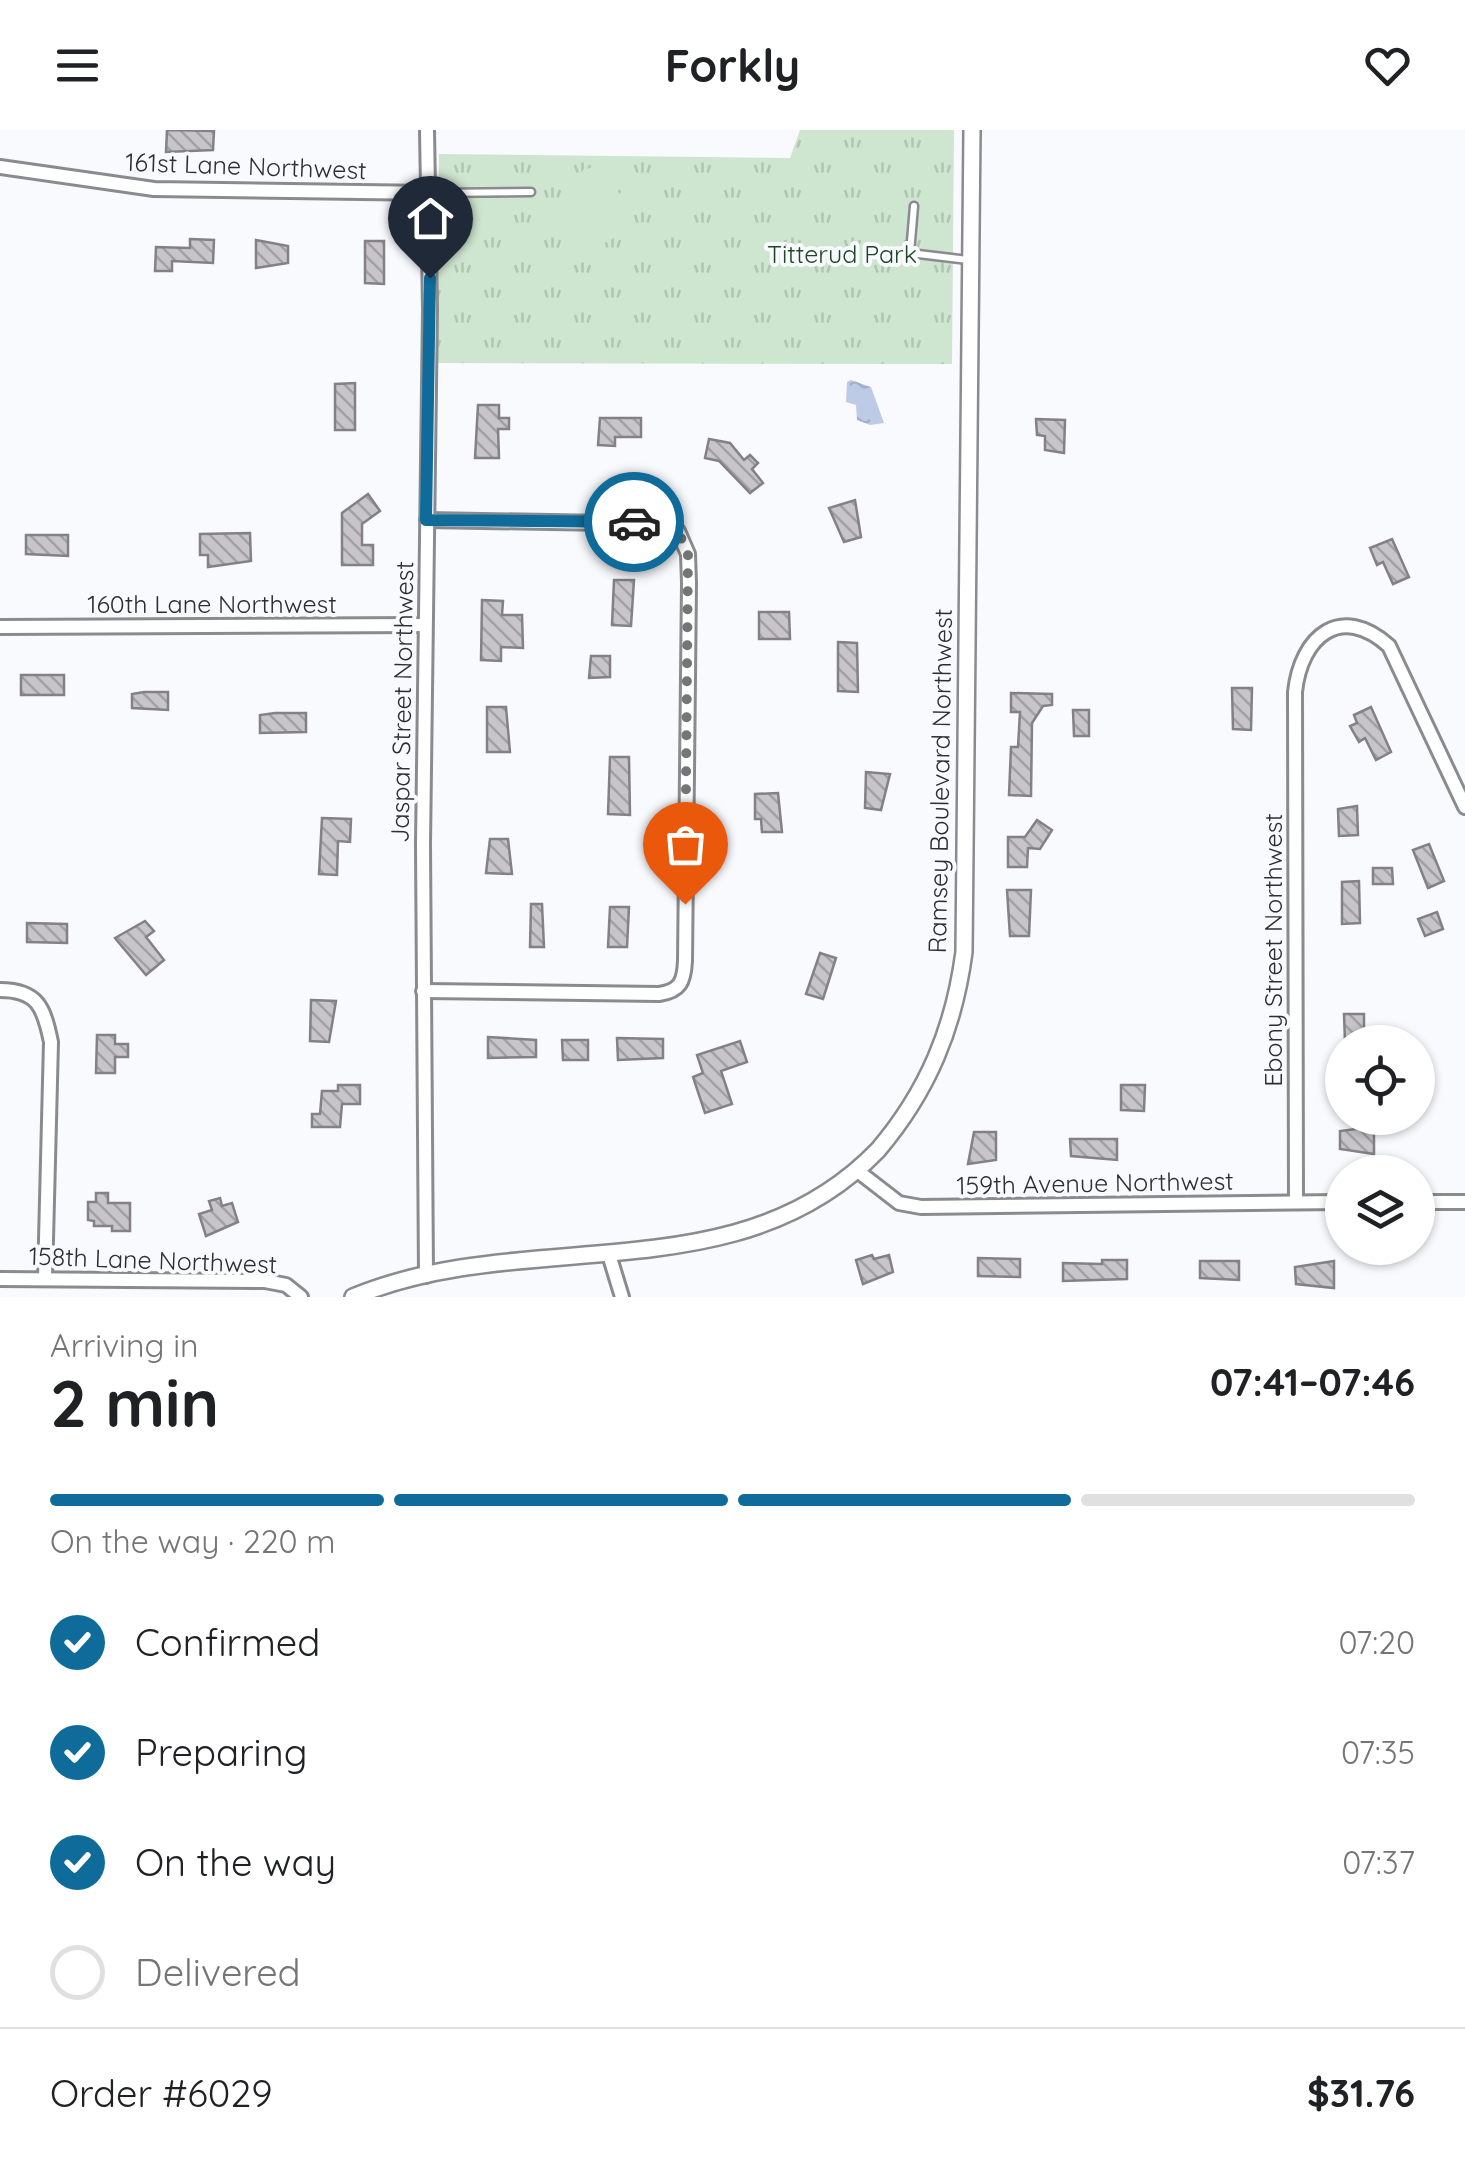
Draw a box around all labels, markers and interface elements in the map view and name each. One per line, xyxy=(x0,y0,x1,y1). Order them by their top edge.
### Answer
text: Forkly xyxy=(665,37,800,93)
icon: menu xyxy=(50,38,105,93)
icon: heart xyxy=(1360,38,1415,93)
street label: 161st Lane Northwest xyxy=(125,146,367,185)
pin xyxy=(388,176,473,279)
icon: home xyxy=(403,191,458,246)
park label: Titterud Park xyxy=(767,238,917,269)
courier xyxy=(584,472,684,572)
icon: car xyxy=(607,495,662,550)
street label: Jaspar Street Northwest xyxy=(384,561,419,843)
street label: 160th Lane Northwest xyxy=(87,588,337,619)
street label: Ramsey Boulevard Northwest xyxy=(921,608,958,954)
pin xyxy=(643,802,728,905)
street label: Ebony Street Northwest xyxy=(1257,813,1288,1087)
icon: bag xyxy=(658,817,713,872)
map controls xyxy=(1325,1025,1435,1265)
button: locate xyxy=(1325,1025,1435,1135)
button: layers xyxy=(1325,1155,1435,1265)
street label: 159th Avenue Northwest xyxy=(956,1165,1234,1200)
street label: 158th Lane Northwest xyxy=(28,1240,278,1279)
text: Arriving in xyxy=(50,1325,199,1365)
text: 07:41–07:46 xyxy=(1210,1358,1415,1406)
text: 2 min xyxy=(50,1362,219,1443)
text: On the way · 220 m xyxy=(50,1521,335,1561)
icon: check xyxy=(50,1615,105,1670)
text: Confirmed xyxy=(135,1618,320,1666)
text: 07:20 xyxy=(1339,1622,1415,1662)
icon: check xyxy=(50,1725,105,1780)
text: Preparing xyxy=(135,1728,307,1776)
text: 07:35 xyxy=(1341,1732,1415,1772)
icon: check xyxy=(50,1835,105,1890)
text: On the way xyxy=(135,1838,336,1886)
text: 07:37 xyxy=(1342,1842,1415,1882)
text: Delivered xyxy=(135,1948,301,1996)
text: Order #6029 xyxy=(50,2069,273,2117)
text: $31.76 xyxy=(1307,2069,1415,2117)

